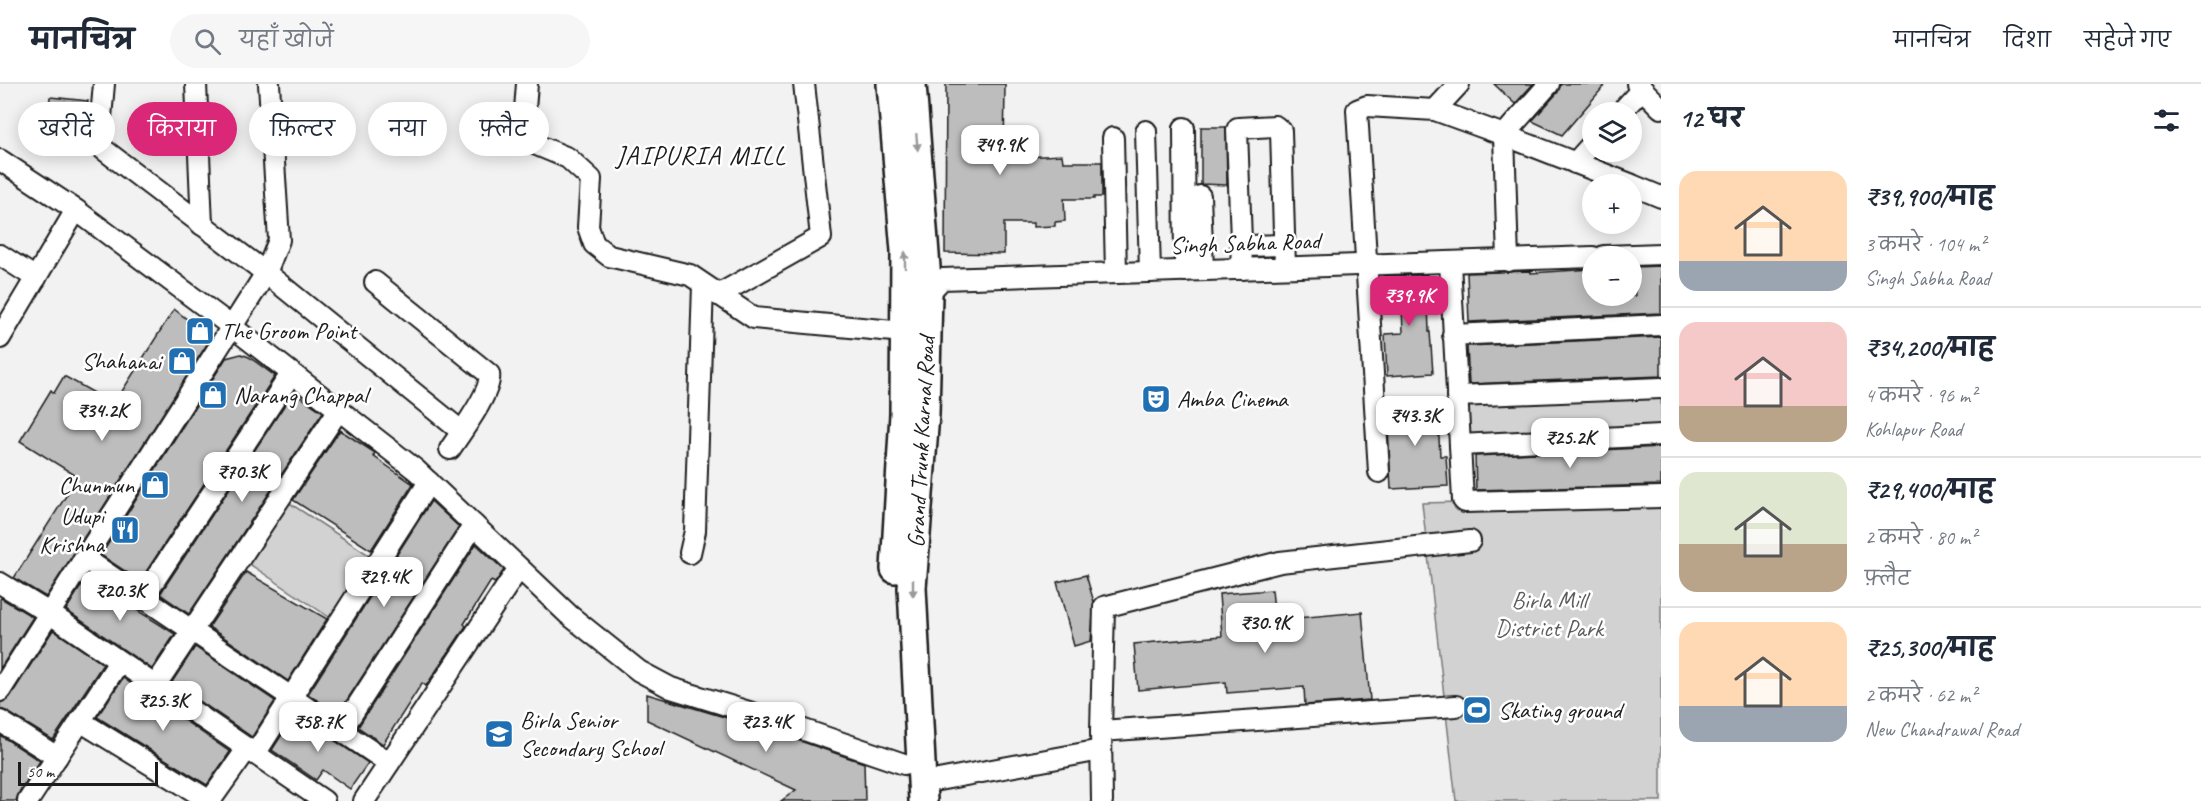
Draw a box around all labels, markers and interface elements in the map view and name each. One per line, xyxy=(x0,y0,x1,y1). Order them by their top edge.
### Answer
search box xyxy=(170,14,590,68)
text: मानचित्र xyxy=(30,22,134,57)
icon: search xyxy=(191,25,224,58)
text: यहाँ खोजें xyxy=(239,26,333,54)
text: मानचित्र xyxy=(1893,27,1970,53)
text: दिशा xyxy=(2003,27,2051,53)
text: सहेजे गए xyxy=(2084,27,2171,53)
chip: खरीदें xyxy=(18,102,115,156)
chip: किराया xyxy=(127,102,237,156)
chip: फ़िल्टर xyxy=(249,102,356,156)
chip: नया xyxy=(368,102,447,156)
chip: फ़्लैट xyxy=(459,102,549,156)
map controls xyxy=(1582,102,1642,306)
button: layers xyxy=(1582,102,1642,162)
text: 12 घर xyxy=(1679,102,1743,135)
icon: filters xyxy=(2150,104,2183,137)
pin: ₹49.9K xyxy=(951,125,1049,176)
text: ₹49.9K xyxy=(975,132,1025,157)
one-way arrow xyxy=(912,133,922,152)
district label: JAIPURIA MILL xyxy=(614,139,786,172)
button: + xyxy=(1582,174,1642,234)
text: ₹39,900/माह xyxy=(1865,180,1994,213)
icon: home xyxy=(1727,195,1799,267)
street label: Singh Sabha Road xyxy=(1169,225,1324,261)
text: 3 कमरे · 104 m² xyxy=(1865,232,1985,257)
button: − xyxy=(1582,246,1642,306)
one-way arrow xyxy=(900,251,910,270)
text: Singh Sabha Road xyxy=(1865,266,1990,291)
pin: ₹39.9K xyxy=(1360,276,1458,327)
text: ₹39.9K xyxy=(1384,283,1434,308)
shop icon: The Groom Point xyxy=(184,315,216,347)
place label: The Groom Point xyxy=(221,316,358,346)
text: ₹34,200/माह xyxy=(1865,331,1995,364)
street label: Grand Trunk Karnal Road xyxy=(900,332,942,548)
shop icon: Shahanai xyxy=(166,345,198,377)
place label: Shahanai xyxy=(82,346,164,376)
icon: home xyxy=(1727,346,1799,418)
shop icon: Narang Chappal xyxy=(197,379,229,411)
place label: Narang Chappal xyxy=(234,380,371,410)
theatre icon: Amba Cinema xyxy=(1140,383,1172,415)
text: 4 कमरे · 96 m² xyxy=(1865,383,1976,408)
place label: Amba Cinema xyxy=(1177,384,1289,414)
pin: ₹34.2K xyxy=(53,391,151,442)
pin: ₹43.3K xyxy=(1366,396,1464,447)
text: ₹34.2K xyxy=(77,398,127,423)
text: ₹43.3K xyxy=(1390,403,1440,428)
text: Kohlapur Road xyxy=(1865,417,1962,442)
pin: ₹25.2K xyxy=(1521,418,1619,469)
text: ₹25.2K xyxy=(1545,425,1595,450)
pin: ₹70.3K xyxy=(193,452,291,503)
text: ₹70.3K xyxy=(217,459,267,484)
shop icon: Chunmun xyxy=(139,469,171,501)
place label: Chunmun xyxy=(59,470,135,500)
text: ₹29,400/माह xyxy=(1865,473,1994,506)
icon: home xyxy=(1727,496,1799,568)
place label: Udupi Krishna xyxy=(39,501,107,559)
restaurant icon: Udupi Krishna xyxy=(109,514,141,546)
text: 2 कमरे · 80 m² xyxy=(1865,525,1976,550)
pin: ₹29.4K xyxy=(335,557,433,608)
text: ₹29.4K xyxy=(359,564,409,589)
text: फ़्लैट xyxy=(1865,566,1911,591)
pin: ₹20.3K xyxy=(71,571,169,622)
text: ₹20.3K xyxy=(95,578,145,603)
one-way arrow xyxy=(908,579,918,598)
park label: Birla Mill District Park xyxy=(1495,585,1605,643)
pin: ₹30.9K xyxy=(1216,603,1314,654)
text: ₹30.9K xyxy=(1240,610,1290,635)
text: ₹25,300/माह xyxy=(1865,631,1994,664)
icon: home xyxy=(1727,646,1799,718)
pin: ₹25.3K xyxy=(114,681,212,732)
text: 2 कमरे · 62 m² xyxy=(1865,683,1976,708)
text: ₹25.3K xyxy=(138,688,188,713)
sports icon: Skating ground xyxy=(1461,694,1493,726)
place label: Skating ground xyxy=(1498,695,1625,725)
pin: ₹58.7K xyxy=(269,702,367,753)
pin: ₹23.4K xyxy=(717,702,815,753)
place label: Birla Senior Secondary School xyxy=(520,705,665,763)
text: ₹58.7K xyxy=(293,709,343,734)
text: ₹23.4K xyxy=(741,709,791,734)
text: New Chandrawal Road xyxy=(1865,717,2019,742)
school or university icon: Birla Senior Secondary School xyxy=(483,718,515,750)
scale bar xyxy=(18,759,158,786)
text: 50 m xyxy=(27,762,54,782)

